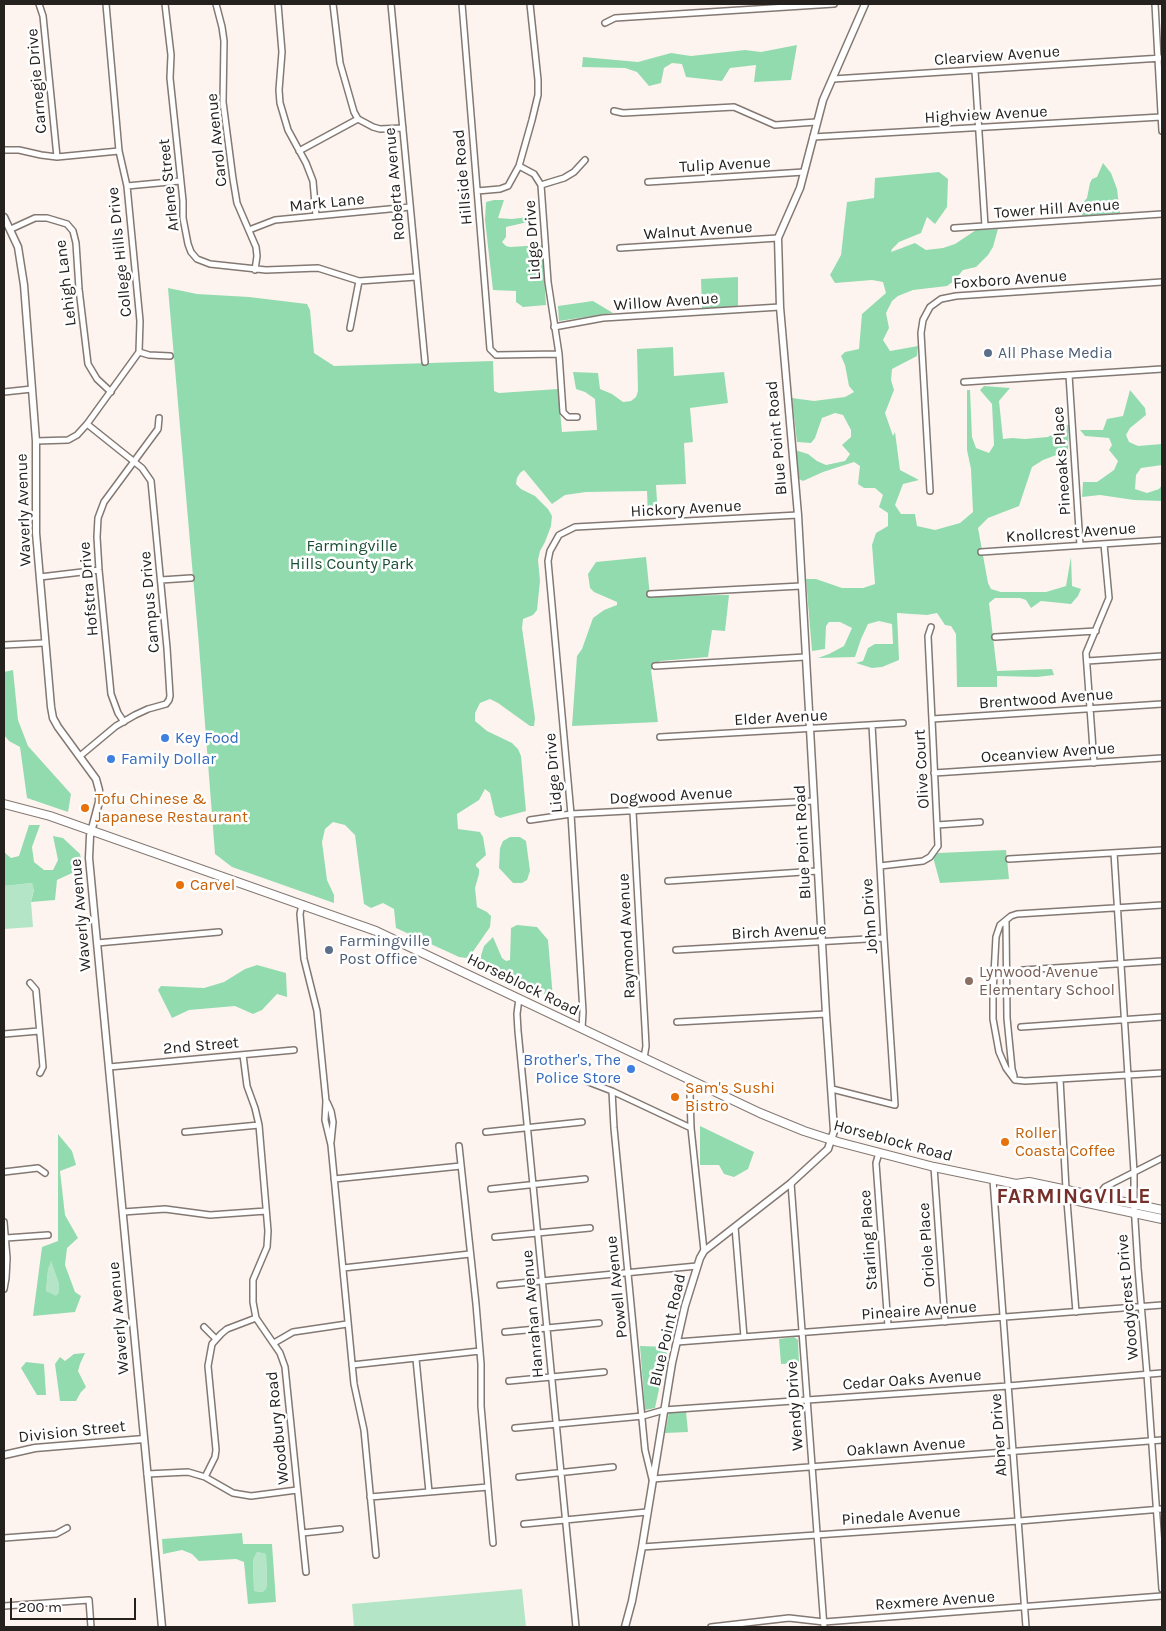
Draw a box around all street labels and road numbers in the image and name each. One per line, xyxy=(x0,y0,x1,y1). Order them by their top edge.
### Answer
street label: Carnegie Drive xyxy=(23,28,51,134)
street label: Clearview Avenue xyxy=(933,42,1061,70)
street label: Carol Avenue xyxy=(203,92,231,188)
street label: Highview Avenue xyxy=(924,102,1048,128)
street label: Roberta Avenue xyxy=(380,127,410,241)
street label: Hillside Road xyxy=(449,128,477,226)
street label: Arlene Street xyxy=(155,138,183,232)
street label: Tulip Avenue xyxy=(679,153,771,177)
street label: College Hills Drive xyxy=(104,186,136,318)
street label: Mark Lane xyxy=(289,190,365,216)
street label: Tower Hill Avenue xyxy=(994,195,1120,223)
street label: Lidge Drive xyxy=(521,199,545,281)
street label: Walnut Avenue xyxy=(643,218,753,244)
street label: Lehigh Lane xyxy=(51,239,81,327)
street label: Foxboro Avenue xyxy=(952,266,1068,294)
street label: Willow Avenue xyxy=(613,289,719,315)
street label: Blue Point Road xyxy=(762,380,792,496)
street label: Pineoaks Place xyxy=(1049,406,1075,516)
street label: Waverly Avenue xyxy=(12,453,36,567)
street label: Hickory Avenue xyxy=(630,497,742,521)
street label: Knollcrest Avenue xyxy=(1005,519,1137,547)
street label: Hofstra Drive xyxy=(75,541,103,637)
street label: Campus Drive xyxy=(136,550,164,654)
street label: Brentwood Avenue xyxy=(978,685,1114,713)
street label: Elder Avenue xyxy=(734,706,828,730)
street label: Olive Court xyxy=(910,729,934,809)
street label: Lidge Drive xyxy=(541,732,567,814)
street label: Oceanview Avenue xyxy=(980,739,1116,767)
street label: Dogwood Avenue xyxy=(609,783,733,809)
street label: Blue Point Road xyxy=(790,784,816,900)
street label: Waverly Avenue xyxy=(67,858,95,972)
street label: Raymond Avenue xyxy=(614,873,640,999)
street label: John Drive xyxy=(858,878,882,954)
street label: Birch Avenue xyxy=(731,920,827,944)
street label: Horseblock Road xyxy=(464,950,582,1020)
street label: 2nd Street xyxy=(162,1033,240,1059)
street label: Horseblock Road xyxy=(831,1116,955,1166)
street label: Starling Place xyxy=(856,1189,882,1291)
street label: Oriole Place xyxy=(914,1202,940,1288)
street label: Woodycrest Drive xyxy=(1113,1233,1143,1361)
street label: Powell Avenue xyxy=(602,1235,632,1339)
street label: Hanrahan Avenue xyxy=(518,1249,548,1379)
street label: Waverly Avenue xyxy=(105,1261,133,1375)
street label: Blue Point Road xyxy=(646,1272,690,1388)
street label: Pineaire Avenue xyxy=(861,1297,977,1325)
street label: Wendy Drive xyxy=(782,1361,808,1451)
street label: Cedar Oaks Avenue xyxy=(842,1366,982,1394)
street label: Woodbury Road xyxy=(263,1370,293,1486)
street label: Abner Drive xyxy=(987,1393,1011,1477)
street label: Division Street xyxy=(18,1417,126,1447)
street label: Oaklawn Avenue xyxy=(846,1433,966,1461)
street label: Pinedale Avenue xyxy=(841,1502,961,1530)
street label: Rexmere Avenue xyxy=(875,1587,995,1615)

